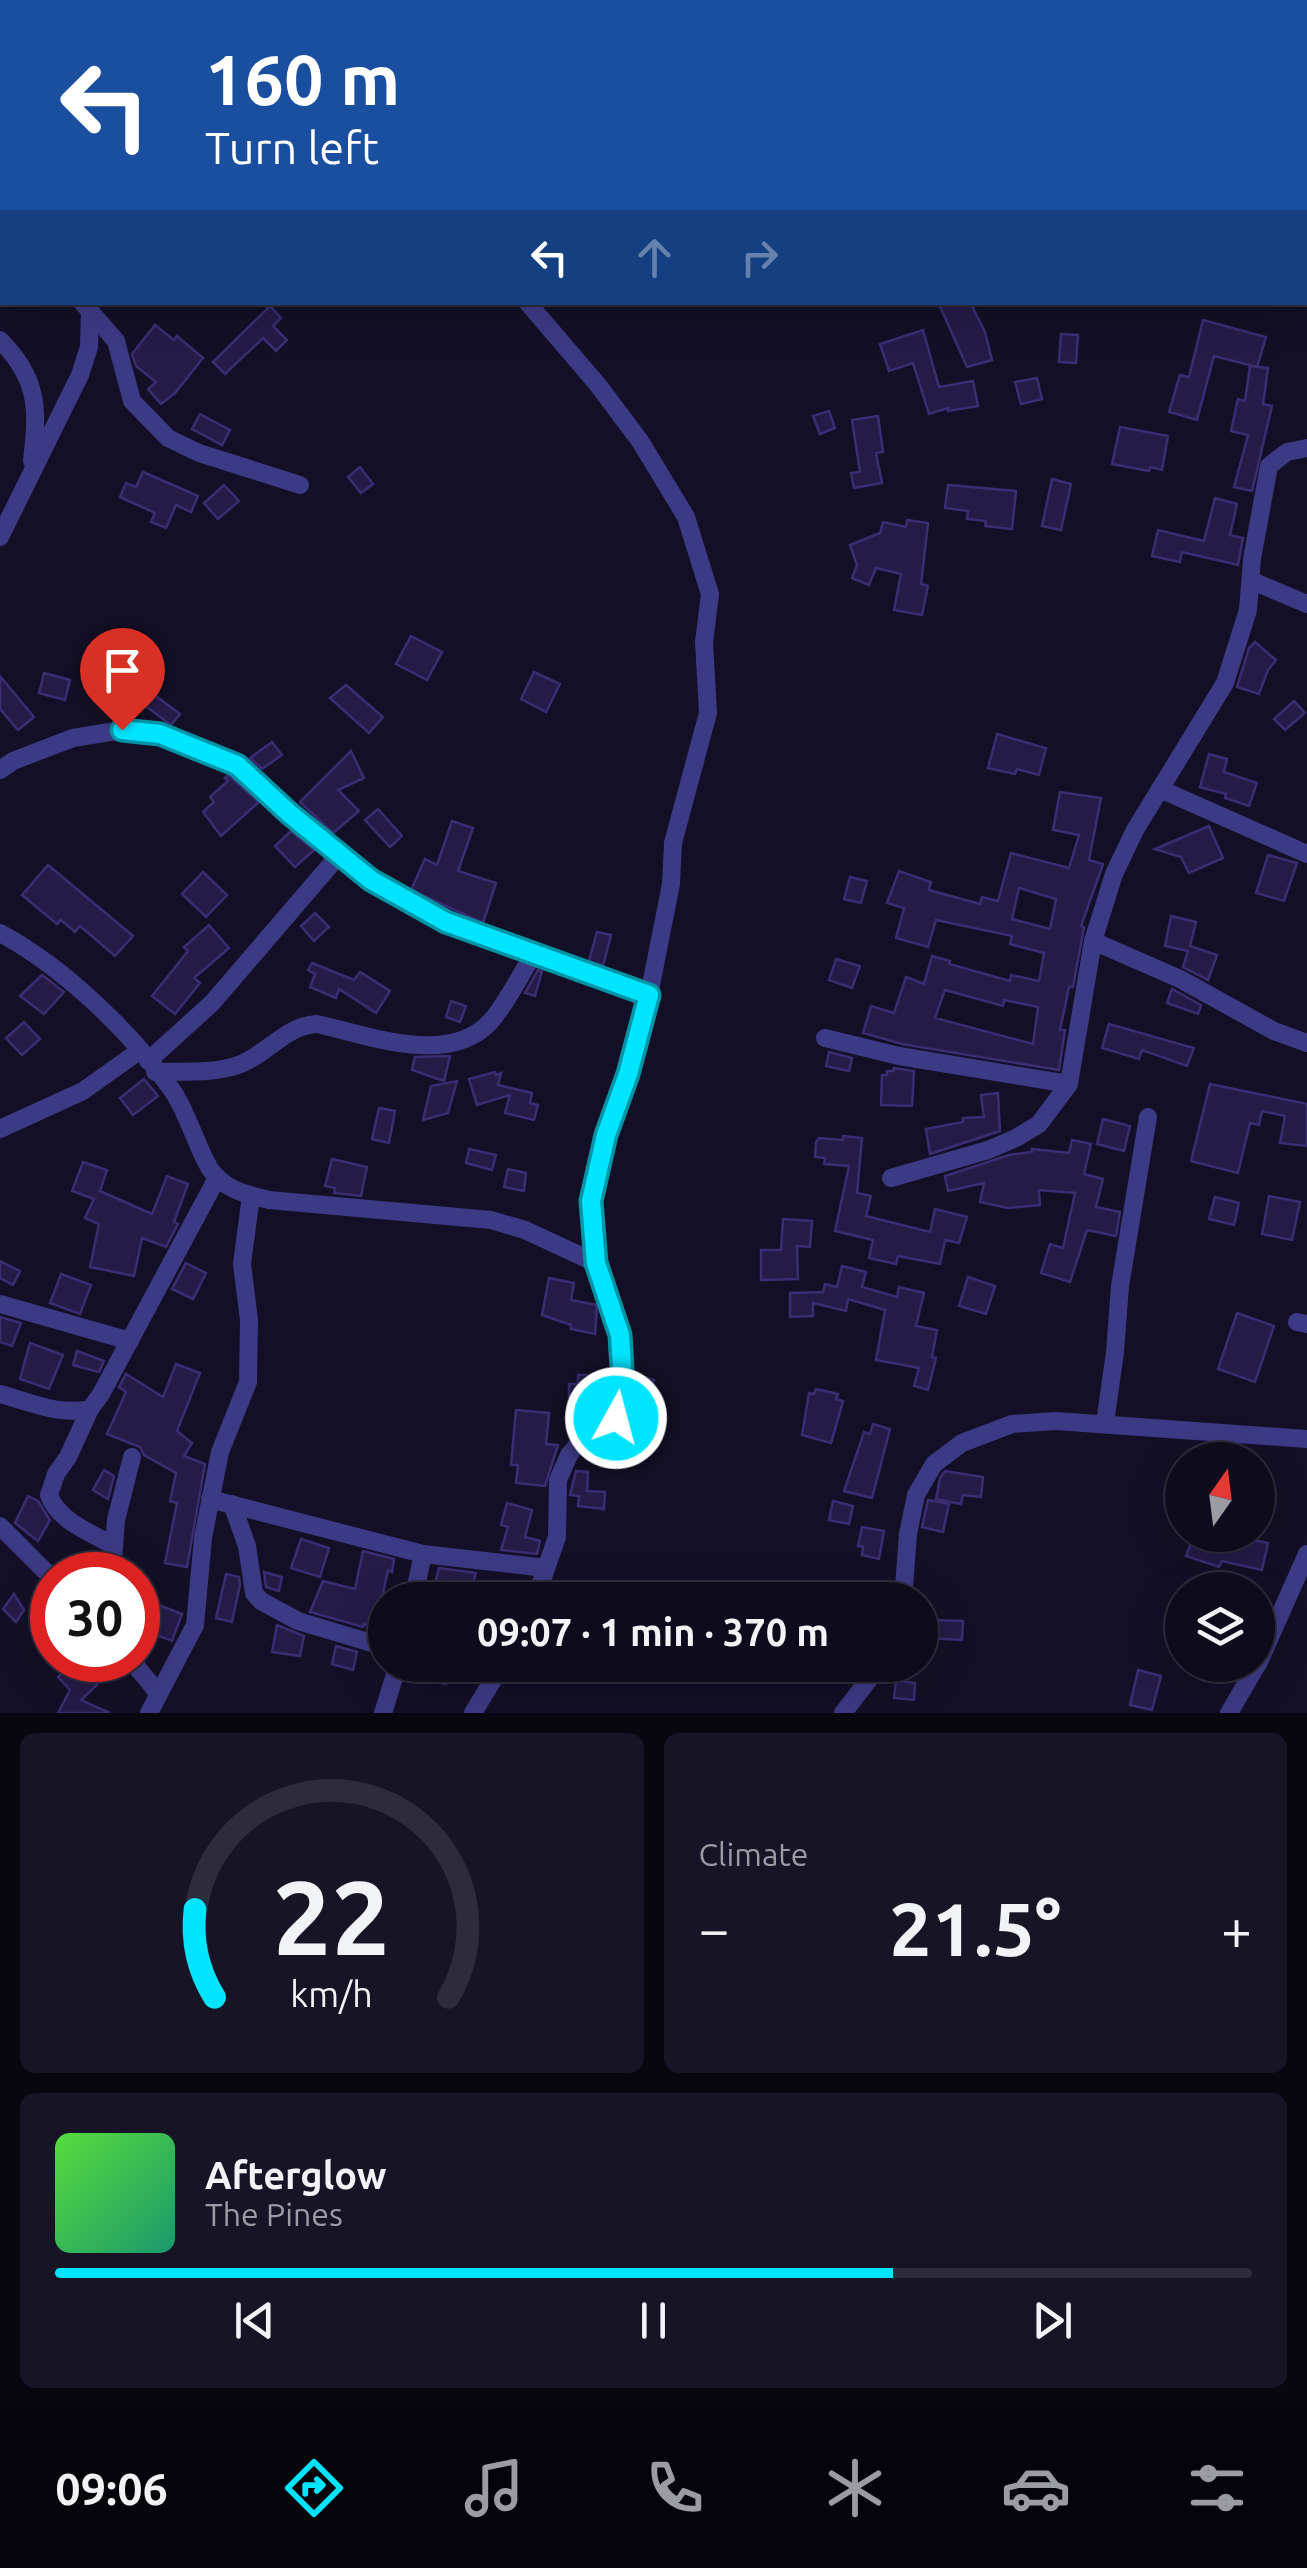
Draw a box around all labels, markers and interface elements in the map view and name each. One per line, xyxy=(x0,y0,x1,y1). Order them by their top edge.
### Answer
icon: left xyxy=(40,40,170,170)
text: 160 m xyxy=(205,40,400,118)
text: Turn left xyxy=(205,122,379,173)
icon: left xyxy=(522,230,577,285)
icon: ahead xyxy=(627,230,682,285)
icon: right xyxy=(732,230,787,285)
pin xyxy=(80,628,165,731)
icon: arrive xyxy=(95,643,150,698)
position arrow xyxy=(564,1366,668,1470)
north arrow xyxy=(1165,1442,1275,1552)
map controls xyxy=(1165,1442,1275,1682)
speed limit sign: 30 xyxy=(30,1552,160,1682)
button: layers xyxy=(1165,1572,1275,1682)
text: 09:07 · 1 min · 370 m xyxy=(477,1611,829,1653)
text: Climate xyxy=(699,1836,809,1872)
text: 22 xyxy=(273,1858,390,1975)
text: 21.5° xyxy=(889,1886,1061,1970)
text: − xyxy=(699,1898,730,1959)
text: + xyxy=(1221,1898,1252,1959)
text: km/h xyxy=(290,1974,373,2014)
text: Afterglow xyxy=(205,2154,387,2196)
text: The Pines xyxy=(205,2196,343,2232)
icon: previous xyxy=(227,2293,282,2348)
icon: pause xyxy=(626,2293,681,2348)
icon: next xyxy=(1025,2293,1080,2348)
icon: directions xyxy=(279,2453,349,2523)
icon: music xyxy=(459,2453,529,2523)
icon: phone xyxy=(640,2453,710,2523)
icon: climate xyxy=(820,2453,890,2523)
icon: car xyxy=(1001,2453,1071,2523)
icon: filters xyxy=(1182,2453,1252,2523)
text: 09:06 xyxy=(55,2463,168,2514)

